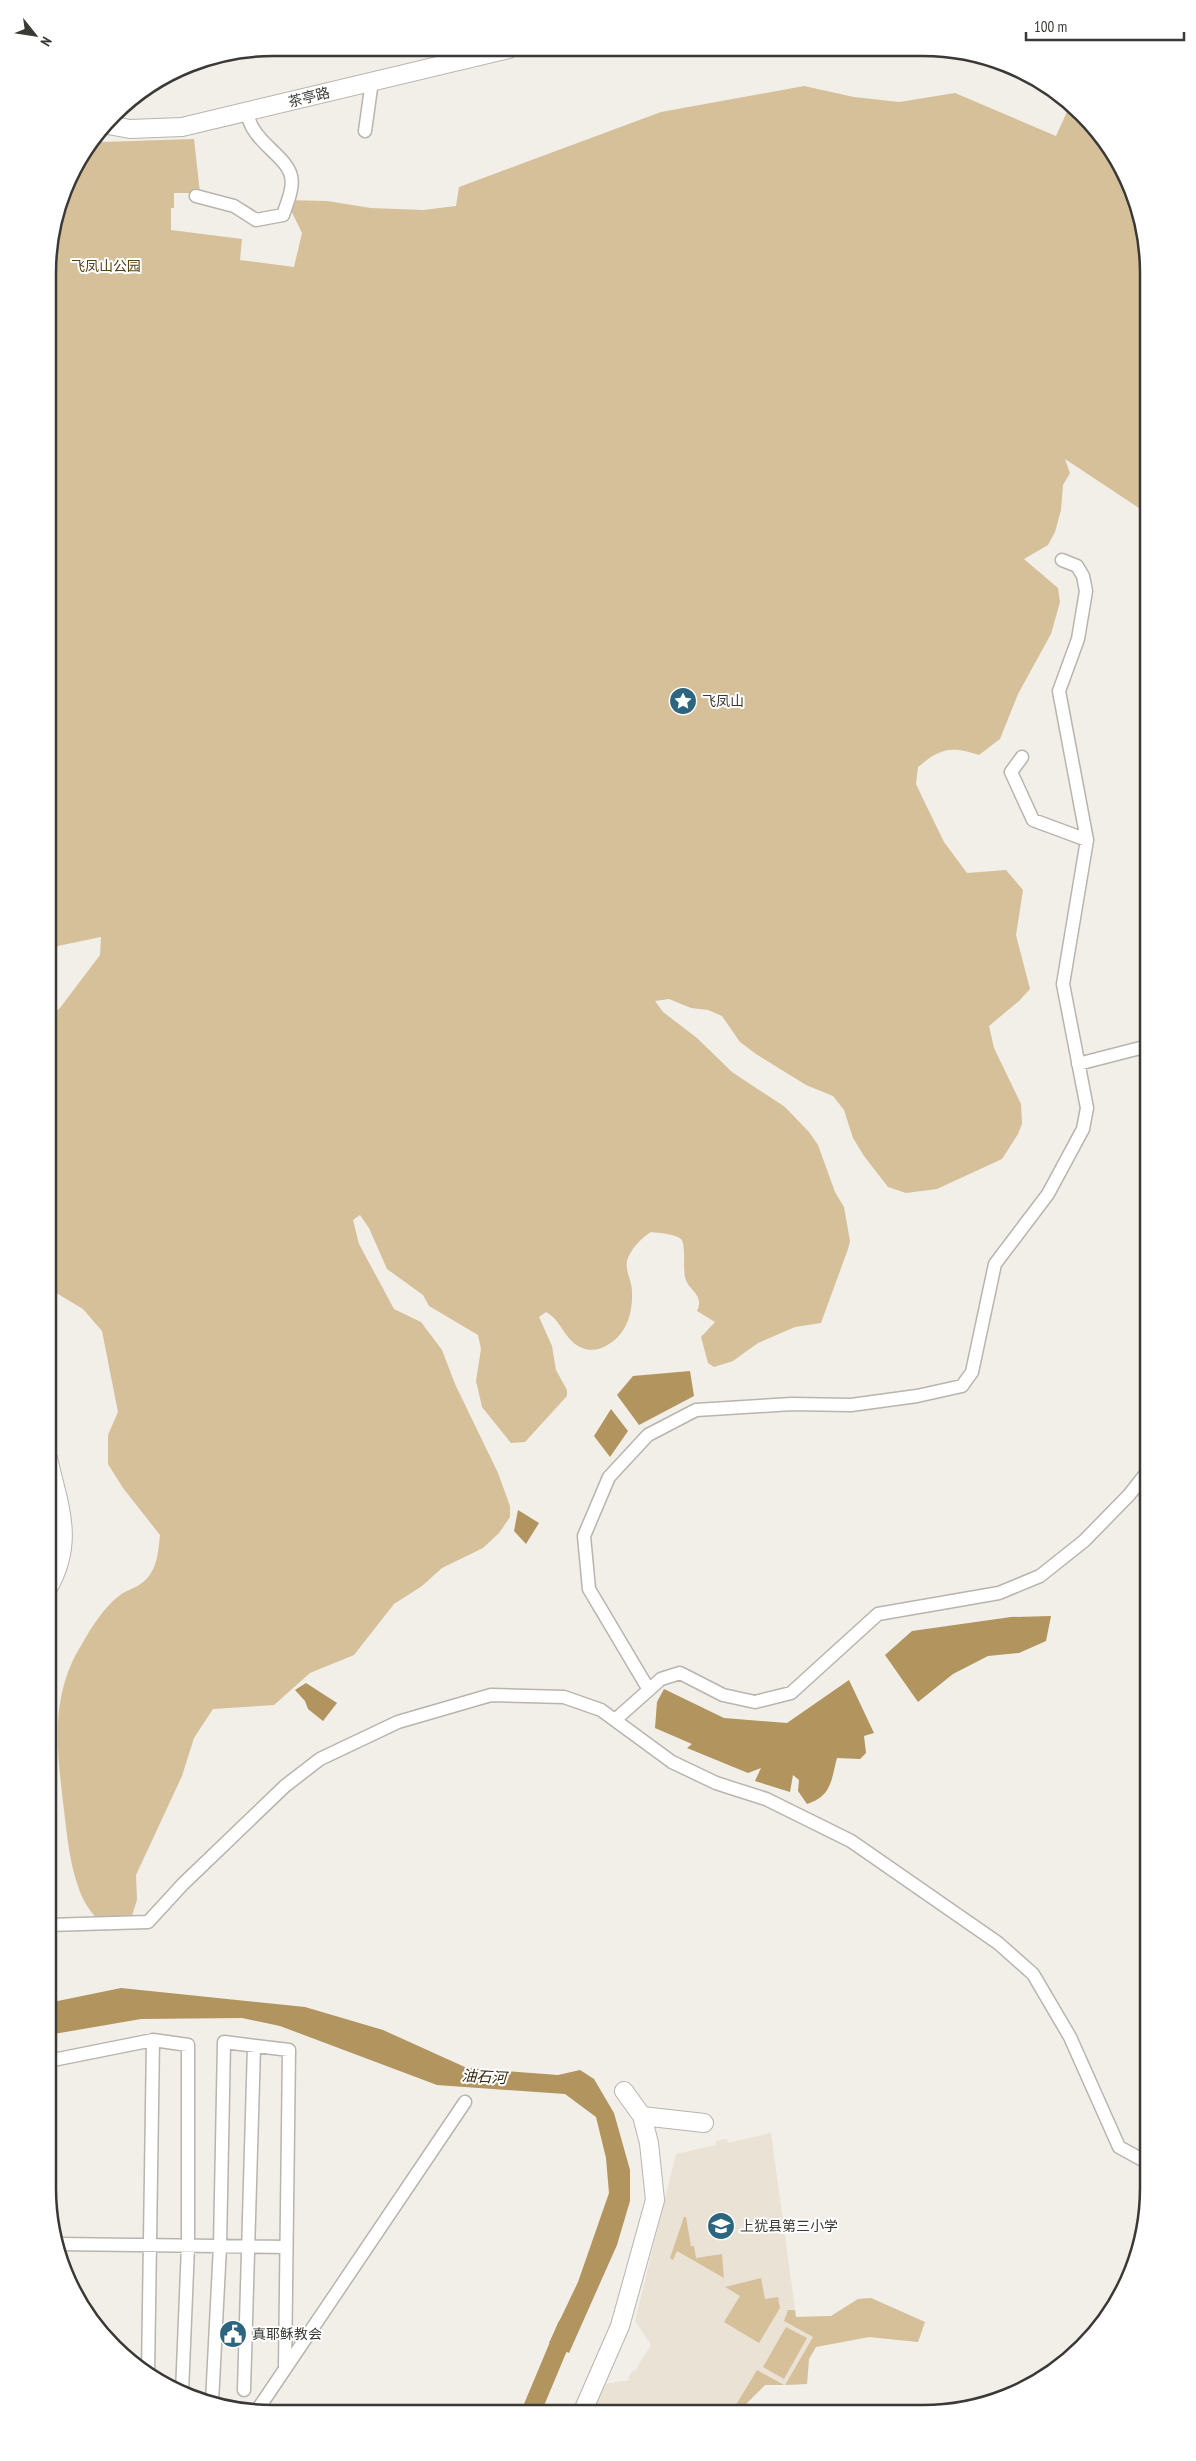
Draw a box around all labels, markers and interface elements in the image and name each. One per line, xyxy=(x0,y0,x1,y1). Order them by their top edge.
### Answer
north arrow xyxy=(10,10,60,60)
scale bar xyxy=(1026,10,1184,42)
text: 100 m xyxy=(1034,17,1067,36)
text: N xyxy=(37,34,56,49)
street label: 茶亭路 xyxy=(286,83,332,111)
park label: 飞凤山公园 xyxy=(71,257,141,275)
place icon: 飞凤山 xyxy=(668,686,698,716)
place label: 飞凤山 xyxy=(702,692,744,710)
water label: 油石河 xyxy=(461,2066,510,2087)
school or university icon: 上犹县第三小学 xyxy=(706,2211,736,2241)
place label: 上犹县第三小学 xyxy=(740,2217,838,2235)
public building icon: 真耶稣教会 xyxy=(218,2319,248,2349)
place label: 真耶稣教会 xyxy=(252,2325,322,2343)

